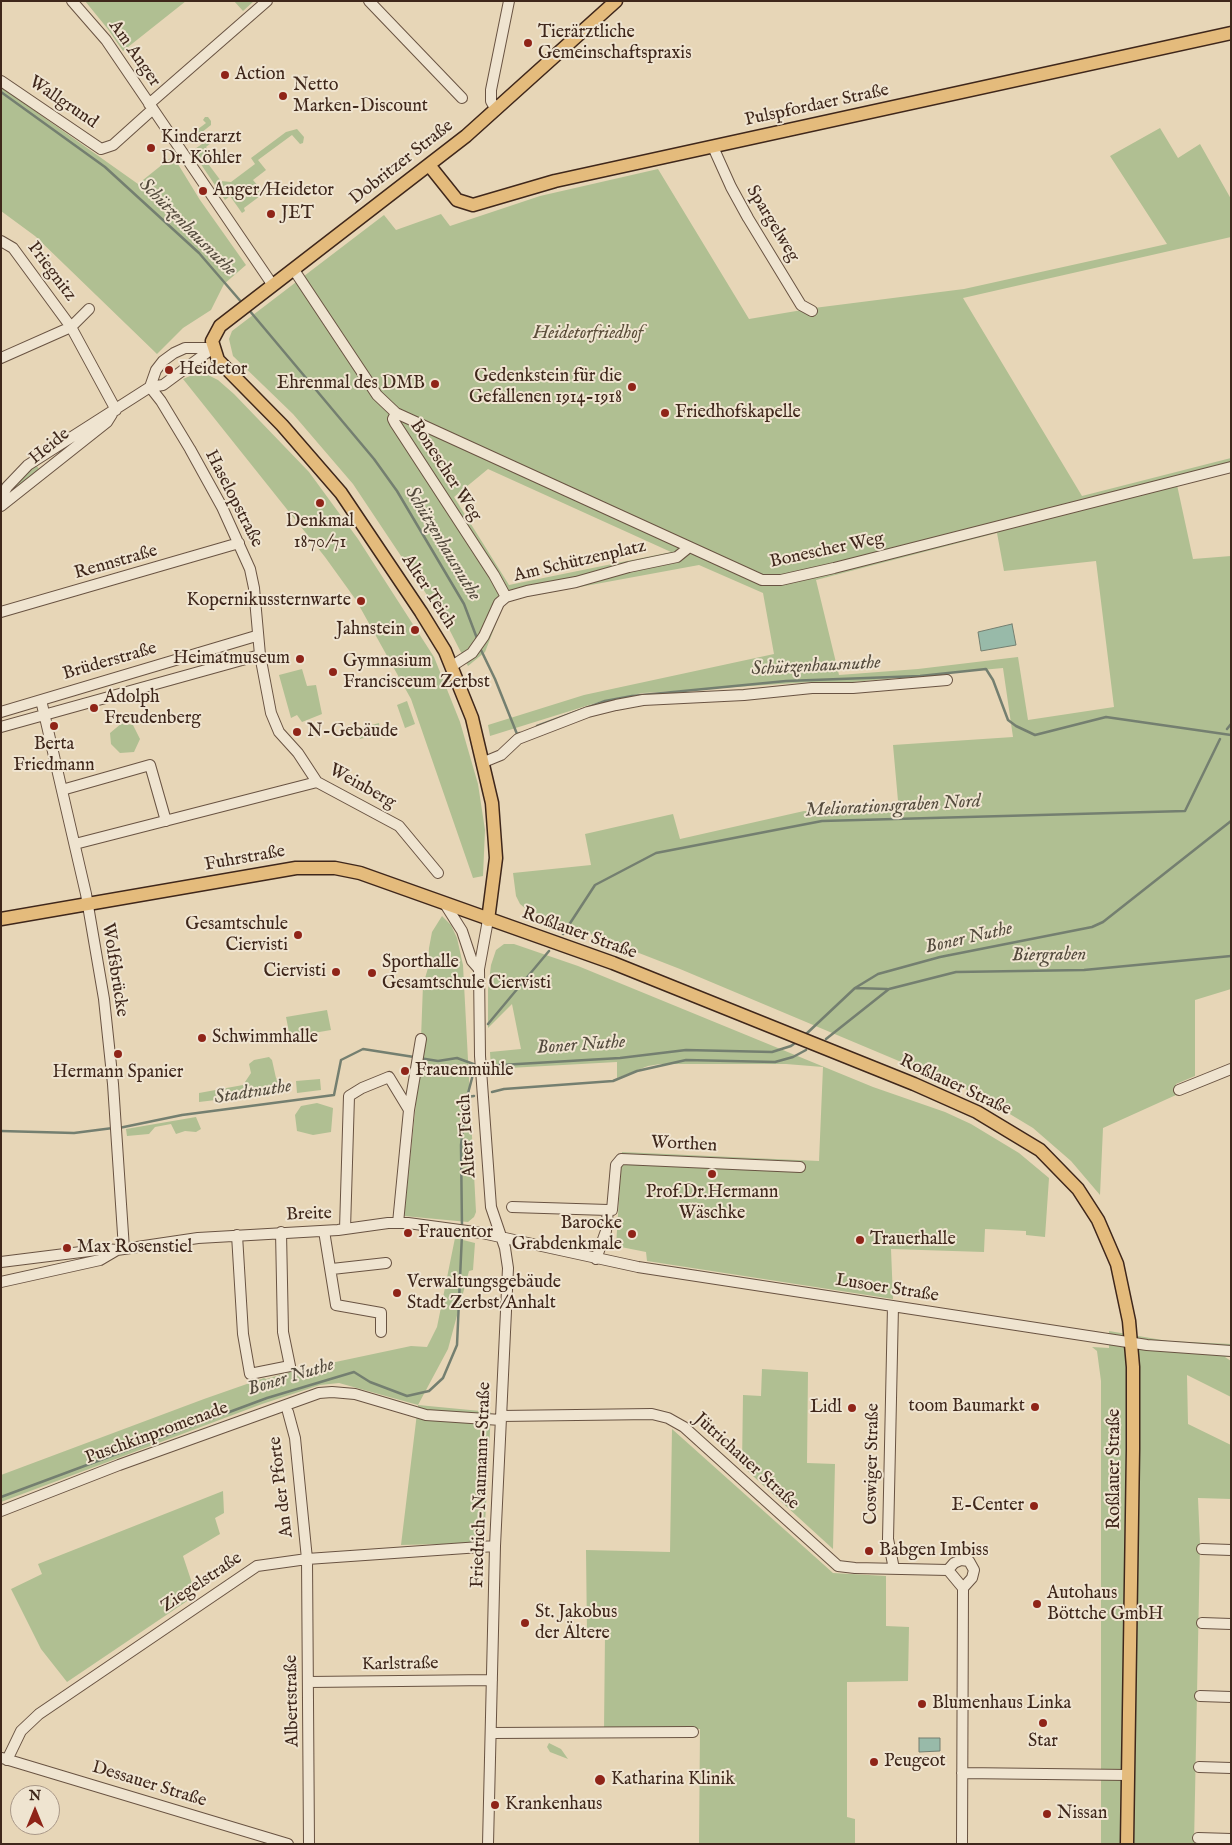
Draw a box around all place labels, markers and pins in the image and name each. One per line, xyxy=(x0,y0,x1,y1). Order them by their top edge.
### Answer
place label: Tierärztliche Gemeinschaftspraxis xyxy=(538,22,692,64)
marker: Tierärztliche Gemeinschaftspraxis xyxy=(522,37,534,49)
place label: Action xyxy=(235,64,285,86)
marker: Action xyxy=(219,69,231,81)
place label: Netto Marken-Discount xyxy=(293,75,428,118)
marker: Netto Marken-Discount xyxy=(277,90,289,102)
place label: Kinderarzt Dr. Köhler xyxy=(161,127,242,170)
marker: Kinderarzt Dr. Köhler xyxy=(145,142,157,154)
place label: Anger/Heidetor xyxy=(213,180,334,202)
marker: Anger/Heidetor xyxy=(197,185,209,197)
place label: JET xyxy=(281,203,314,225)
marker: JET xyxy=(265,208,277,220)
place label: Heidetor xyxy=(179,359,247,381)
marker: Heidetor xyxy=(163,364,175,376)
place label: Gedenkstein für die Gefallenen 1914-1918 xyxy=(469,366,622,408)
place label: Ehrenmal des DMB xyxy=(277,373,425,395)
marker: Ehrenmal des DMB xyxy=(429,378,441,390)
marker: Gedenkstein für die Gefallenen 1914-1918 xyxy=(626,381,638,393)
place label: Friedhofskapelle xyxy=(675,402,801,424)
marker: Friedhofskapelle xyxy=(659,407,671,419)
marker: Denkmal 1870/71 xyxy=(314,497,326,509)
place label: Denkmal 1870/71 xyxy=(286,511,354,554)
place label: Kopernikussternwarte xyxy=(187,590,351,612)
marker: Kopernikussternwarte xyxy=(355,595,367,607)
place label: Jahnstein xyxy=(336,619,405,641)
marker: Jahnstein xyxy=(409,624,421,636)
place label: Heimatmuseum xyxy=(173,648,290,670)
place label: Gymnasium Francisceum Zerbst xyxy=(343,651,490,694)
marker: Heimatmuseum xyxy=(294,653,306,665)
marker: Gymnasium Francisceum Zerbst xyxy=(327,666,339,678)
place label: Adolph Freudenberg xyxy=(104,687,201,730)
marker: Adolph Freudenberg xyxy=(88,702,100,714)
marker: Berta Friedmann xyxy=(48,720,60,732)
place label: N-Gebäude xyxy=(307,721,398,743)
marker: N-Gebäude xyxy=(291,726,303,738)
place label: Berta Friedmann xyxy=(13,734,95,776)
place label: Gesamtschule Ciervisti xyxy=(185,914,288,956)
marker: Gesamtschule Ciervisti xyxy=(292,929,304,941)
place label: Sporthalle Gesamtschule Ciervisti xyxy=(382,952,551,994)
place label: Ciervisti xyxy=(263,961,326,983)
marker: Ciervisti xyxy=(330,966,342,978)
marker: Sporthalle Gesamtschule Ciervisti xyxy=(366,967,378,979)
place label: Schwimmhalle xyxy=(212,1027,318,1049)
marker: Schwimmhalle xyxy=(196,1032,208,1044)
marker: Hermann Spanier xyxy=(112,1048,124,1060)
place label: Frauenmühle xyxy=(415,1060,514,1082)
place label: Hermann Spanier xyxy=(53,1062,183,1084)
marker: Frauenmühle xyxy=(399,1065,411,1077)
marker: Prof.Dr.Hermann Wäschke xyxy=(706,1168,718,1180)
place label: Prof.Dr.Hermann Wäschke xyxy=(646,1182,778,1224)
place label: Barocke Grabdenkmale xyxy=(512,1213,622,1256)
place label: Frauentor xyxy=(418,1222,493,1244)
marker: Frauentor xyxy=(402,1227,414,1239)
marker: Barocke Grabdenkmale xyxy=(626,1228,638,1240)
place label: Trauerhalle xyxy=(870,1229,956,1251)
marker: Trauerhalle xyxy=(854,1234,866,1246)
place label: Max Rosenstiel xyxy=(77,1237,192,1259)
marker: Max Rosenstiel xyxy=(61,1242,73,1254)
place label: Verwaltungsgebäude Stadt Zerbst/Anhalt xyxy=(407,1272,561,1315)
marker: Verwaltungsgebäude Stadt Zerbst/Anhalt xyxy=(391,1287,403,1299)
place label: toom Baumarkt xyxy=(909,1396,1025,1418)
place label: Lidl xyxy=(810,1397,842,1419)
marker: toom Baumarkt xyxy=(1029,1401,1041,1413)
marker: Lidl xyxy=(846,1402,858,1414)
place label: E-Center xyxy=(951,1495,1024,1517)
marker: E-Center xyxy=(1028,1500,1040,1512)
place label: Babgen Imbiss xyxy=(879,1540,988,1562)
marker: Babgen Imbiss xyxy=(863,1545,875,1557)
place label: Autohaus Böttche GmbH xyxy=(1047,1583,1163,1626)
marker: Autohaus Böttche GmbH xyxy=(1031,1598,1043,1610)
place label: St. Jakobus der Ältere xyxy=(535,1602,617,1645)
marker: St. Jakobus der Ältere xyxy=(519,1617,531,1629)
place label: Blumenhaus Linka xyxy=(932,1693,1071,1715)
marker: Blumenhaus Linka xyxy=(916,1698,928,1710)
marker: Star xyxy=(1037,1717,1049,1729)
place label: Star xyxy=(1028,1731,1058,1753)
place label: Peugeot xyxy=(884,1751,946,1773)
marker: Peugeot xyxy=(868,1756,880,1768)
place label: Katharina Klinik xyxy=(611,1769,735,1791)
marker: Katharina Klinik xyxy=(593,1773,607,1787)
place label: Krankenhaus xyxy=(505,1794,602,1816)
marker: Krankenhaus xyxy=(489,1799,501,1811)
place label: Nissan xyxy=(1057,1803,1107,1825)
marker: Nissan xyxy=(1041,1808,1053,1820)

